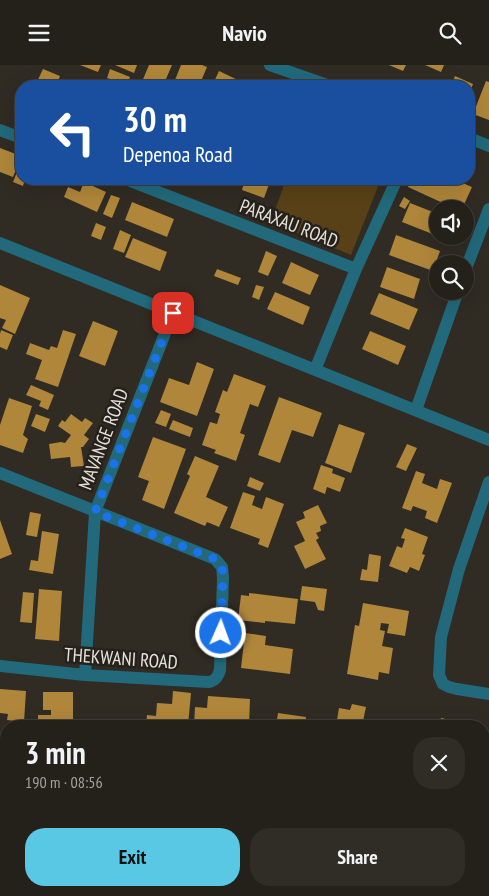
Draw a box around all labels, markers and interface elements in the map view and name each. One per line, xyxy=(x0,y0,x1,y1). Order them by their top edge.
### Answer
icon: menu xyxy=(25,19,53,47)
text: Navio xyxy=(222,19,267,47)
icon: search xyxy=(436,19,464,47)
text: 30 m xyxy=(123,96,187,142)
icon: left xyxy=(40,100,105,165)
text: Depenoa Road xyxy=(123,140,232,168)
street label: PARAXAU ROAD xyxy=(236,193,342,253)
map controls xyxy=(429,200,474,300)
button: sound xyxy=(429,200,474,245)
button: search xyxy=(429,255,474,300)
pin xyxy=(152,292,194,334)
icon: arrive xyxy=(159,299,187,327)
street label: MAVANGE ROAD xyxy=(73,385,133,493)
position arrow xyxy=(194,606,246,658)
street label: THEKWANI ROAD xyxy=(64,642,179,674)
text: 3 min xyxy=(25,733,86,772)
button: close xyxy=(413,737,465,789)
text: 190 m · 08:56 xyxy=(25,772,103,792)
button: Exit xyxy=(25,828,240,886)
button: Share xyxy=(250,828,465,886)

